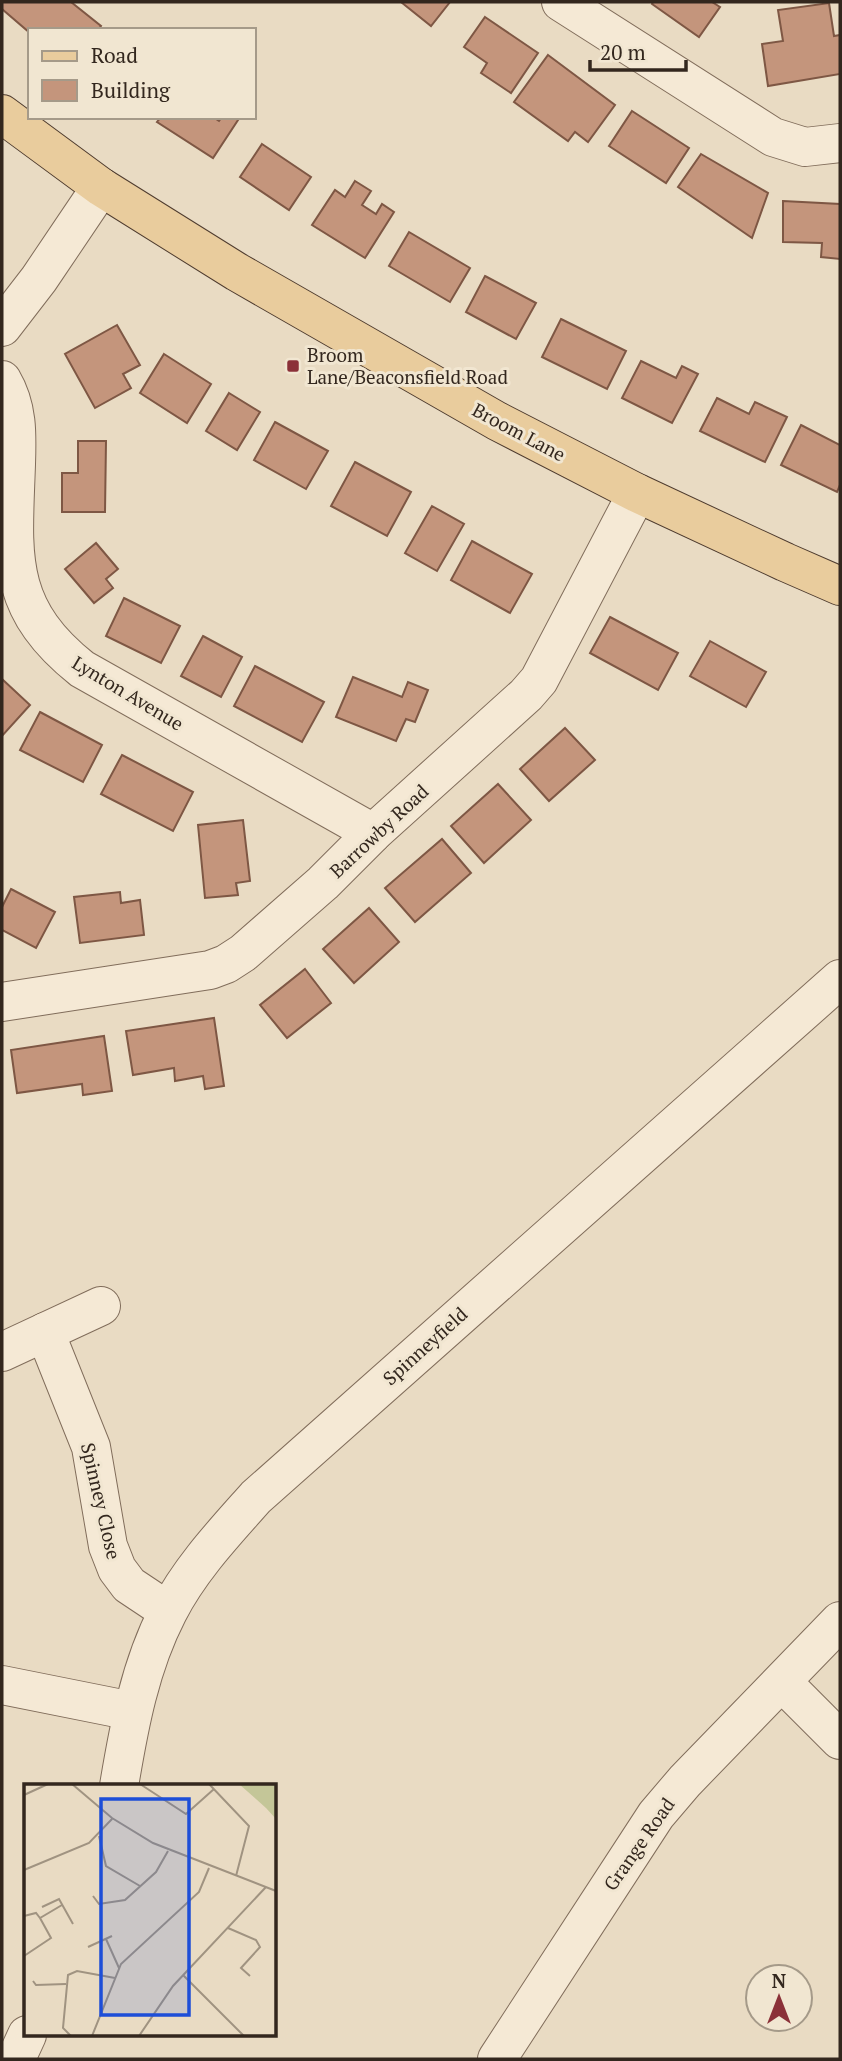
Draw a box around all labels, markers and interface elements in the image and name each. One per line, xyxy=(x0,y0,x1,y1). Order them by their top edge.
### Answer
legend xyxy=(28,28,256,119)
scale bar xyxy=(590,28,686,72)
text: 20 m xyxy=(600,38,646,66)
text: Road xyxy=(91,41,138,69)
text: Building xyxy=(91,76,171,104)
place label: Broom Lane/Beaconsfield Road xyxy=(307,342,508,389)
marker: Broom Lane/Beaconsfield Road xyxy=(285,358,301,374)
street label: Broom Lane xyxy=(468,397,570,467)
street label: Lynton Avenue xyxy=(68,649,189,736)
street label: Barrowby Road xyxy=(324,778,434,883)
street label: Spinneyfield xyxy=(377,1301,472,1390)
street label: Spinney Close xyxy=(76,1440,127,1562)
inset map xyxy=(24,1784,276,2036)
street label: Grange Road xyxy=(597,1792,680,1895)
north arrow xyxy=(744,1963,814,2033)
text: N xyxy=(772,1968,787,1993)

